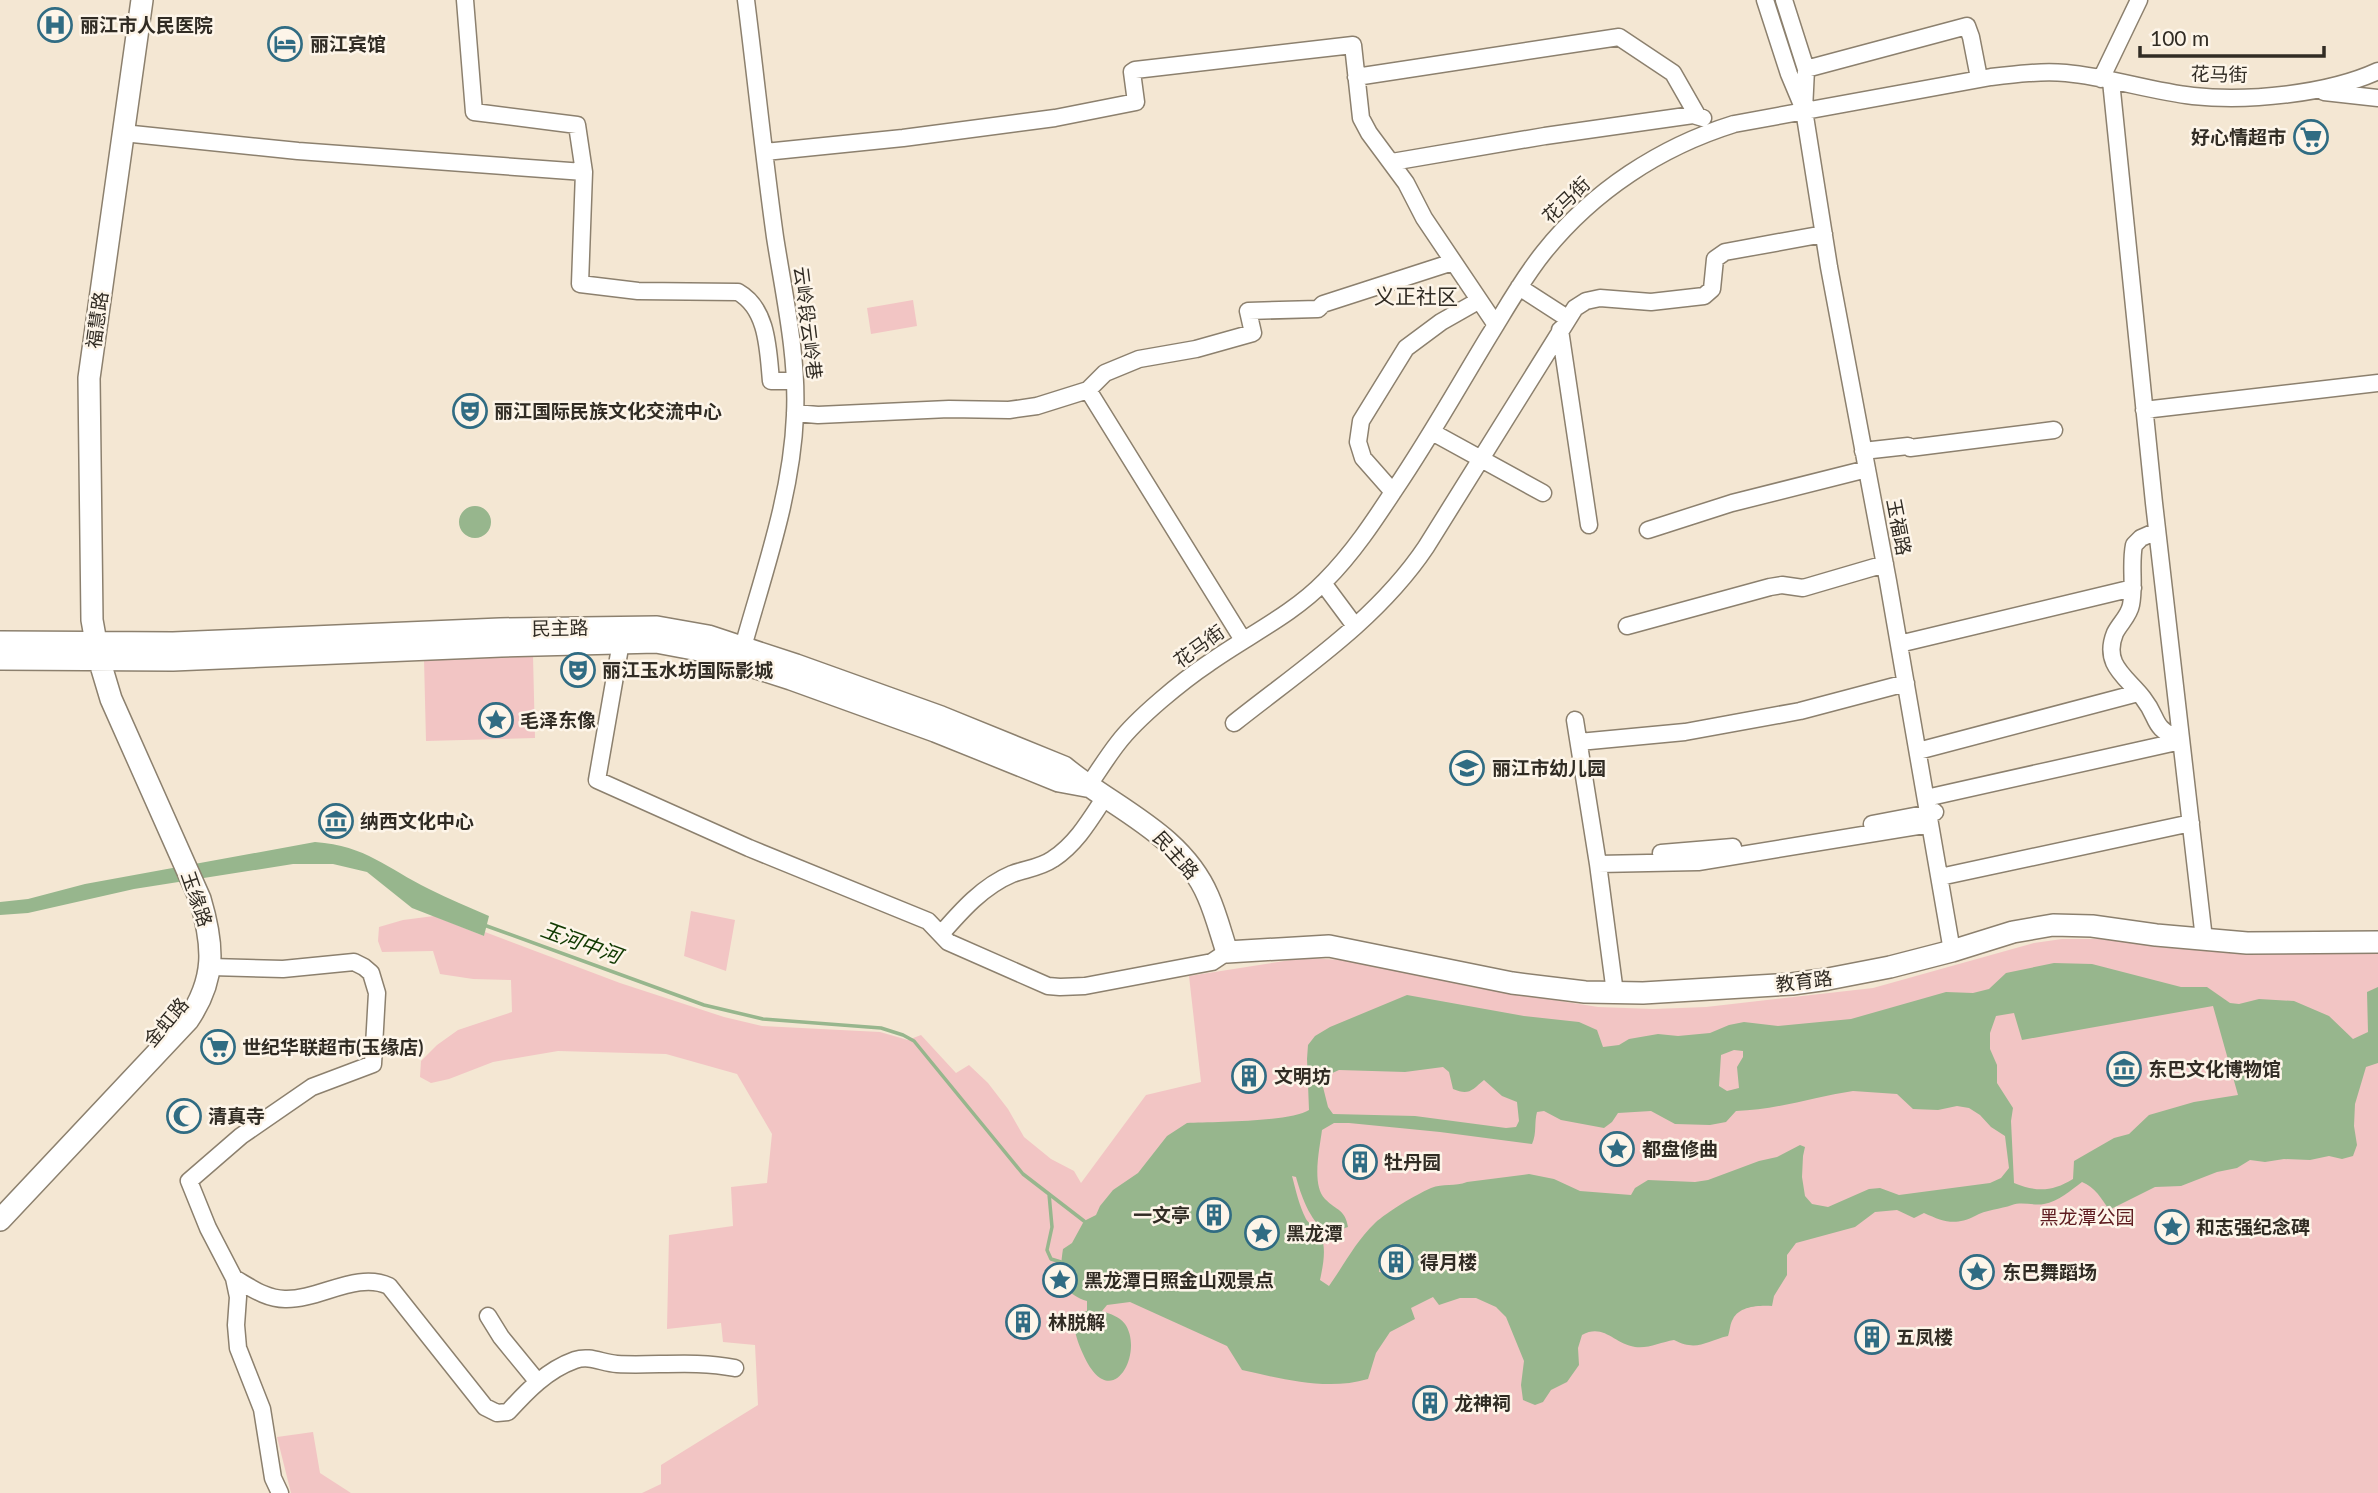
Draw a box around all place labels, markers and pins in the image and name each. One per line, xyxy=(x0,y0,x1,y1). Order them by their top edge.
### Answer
hospital icon: 丽江市人民医院 xyxy=(36,6,74,44)
place label: 丽江市人民医院 xyxy=(80,13,213,36)
hotel icon: 丽江宾馆 xyxy=(266,25,304,63)
place label: 丽江宾馆 xyxy=(310,32,386,55)
supermarket icon: 好心情超市 xyxy=(2292,118,2330,156)
place label: 好心情超市 xyxy=(2191,125,2286,148)
theatre icon: 丽江国际民族文化交流中心 xyxy=(451,392,489,430)
place label: 丽江国际民族文化交流中心 xyxy=(494,399,722,422)
theatre icon: 丽江玉水坊国际影城 xyxy=(559,651,597,689)
place label: 丽江玉水坊国际影城 xyxy=(602,658,773,681)
place icon: 毛泽东像 xyxy=(477,701,515,739)
place label: 毛泽东像 xyxy=(520,708,596,731)
school or university icon: 丽江市幼儿园 xyxy=(1448,749,1486,787)
place label: 丽江市幼儿园 xyxy=(1492,756,1606,779)
museum icon: 纳西文化中心 xyxy=(317,802,355,840)
place label: 纳西文化中心 xyxy=(360,809,474,832)
supermarket icon: 世纪华联超市(玉缘店) xyxy=(199,1028,237,1066)
place label: 世纪华联超市(玉缘店) xyxy=(242,1035,423,1058)
museum icon: 东巴文化博物馆 xyxy=(2105,1050,2143,1088)
building icon: 文明坊 xyxy=(1230,1057,1268,1095)
place label: 东巴文化博物馆 xyxy=(2148,1057,2281,1080)
place label: 文明坊 xyxy=(1274,1064,1331,1087)
mosque icon: 清真寺 xyxy=(165,1097,203,1135)
place label: 清真寺 xyxy=(208,1104,265,1127)
place icon: 都盘修曲 xyxy=(1598,1130,1636,1168)
place label: 都盘修曲 xyxy=(1642,1137,1718,1160)
building icon: 牡丹园 xyxy=(1341,1143,1379,1181)
place label: 牡丹园 xyxy=(1384,1150,1441,1173)
building icon: 一文亭 xyxy=(1195,1196,1233,1234)
place label: 一文亭 xyxy=(1133,1203,1190,1226)
place icon: 和志强纪念碑 xyxy=(2153,1208,2191,1246)
place icon: 黑龙潭 xyxy=(1243,1214,1281,1252)
place label: 和志强纪念碑 xyxy=(2196,1215,2310,1238)
place label: 黑龙潭 xyxy=(1286,1221,1343,1244)
building icon: 得月楼 xyxy=(1377,1243,1415,1281)
place label: 得月楼 xyxy=(1420,1250,1477,1273)
place icon: 东巴舞蹈场 xyxy=(1958,1253,1996,1291)
place label: 东巴舞蹈场 xyxy=(2002,1260,2097,1283)
place icon: 黑龙潭日照金山观景点 xyxy=(1041,1261,1079,1299)
place label: 黑龙潭日照金山观景点 xyxy=(1084,1268,1274,1291)
building icon: 林脱解 xyxy=(1004,1303,1042,1341)
place label: 林脱解 xyxy=(1048,1310,1105,1333)
building icon: 五凤楼 xyxy=(1853,1318,1891,1356)
place label: 五凤楼 xyxy=(1896,1325,1953,1348)
building icon: 龙神祠 xyxy=(1411,1384,1449,1422)
place label: 龙神祠 xyxy=(1454,1391,1511,1414)

